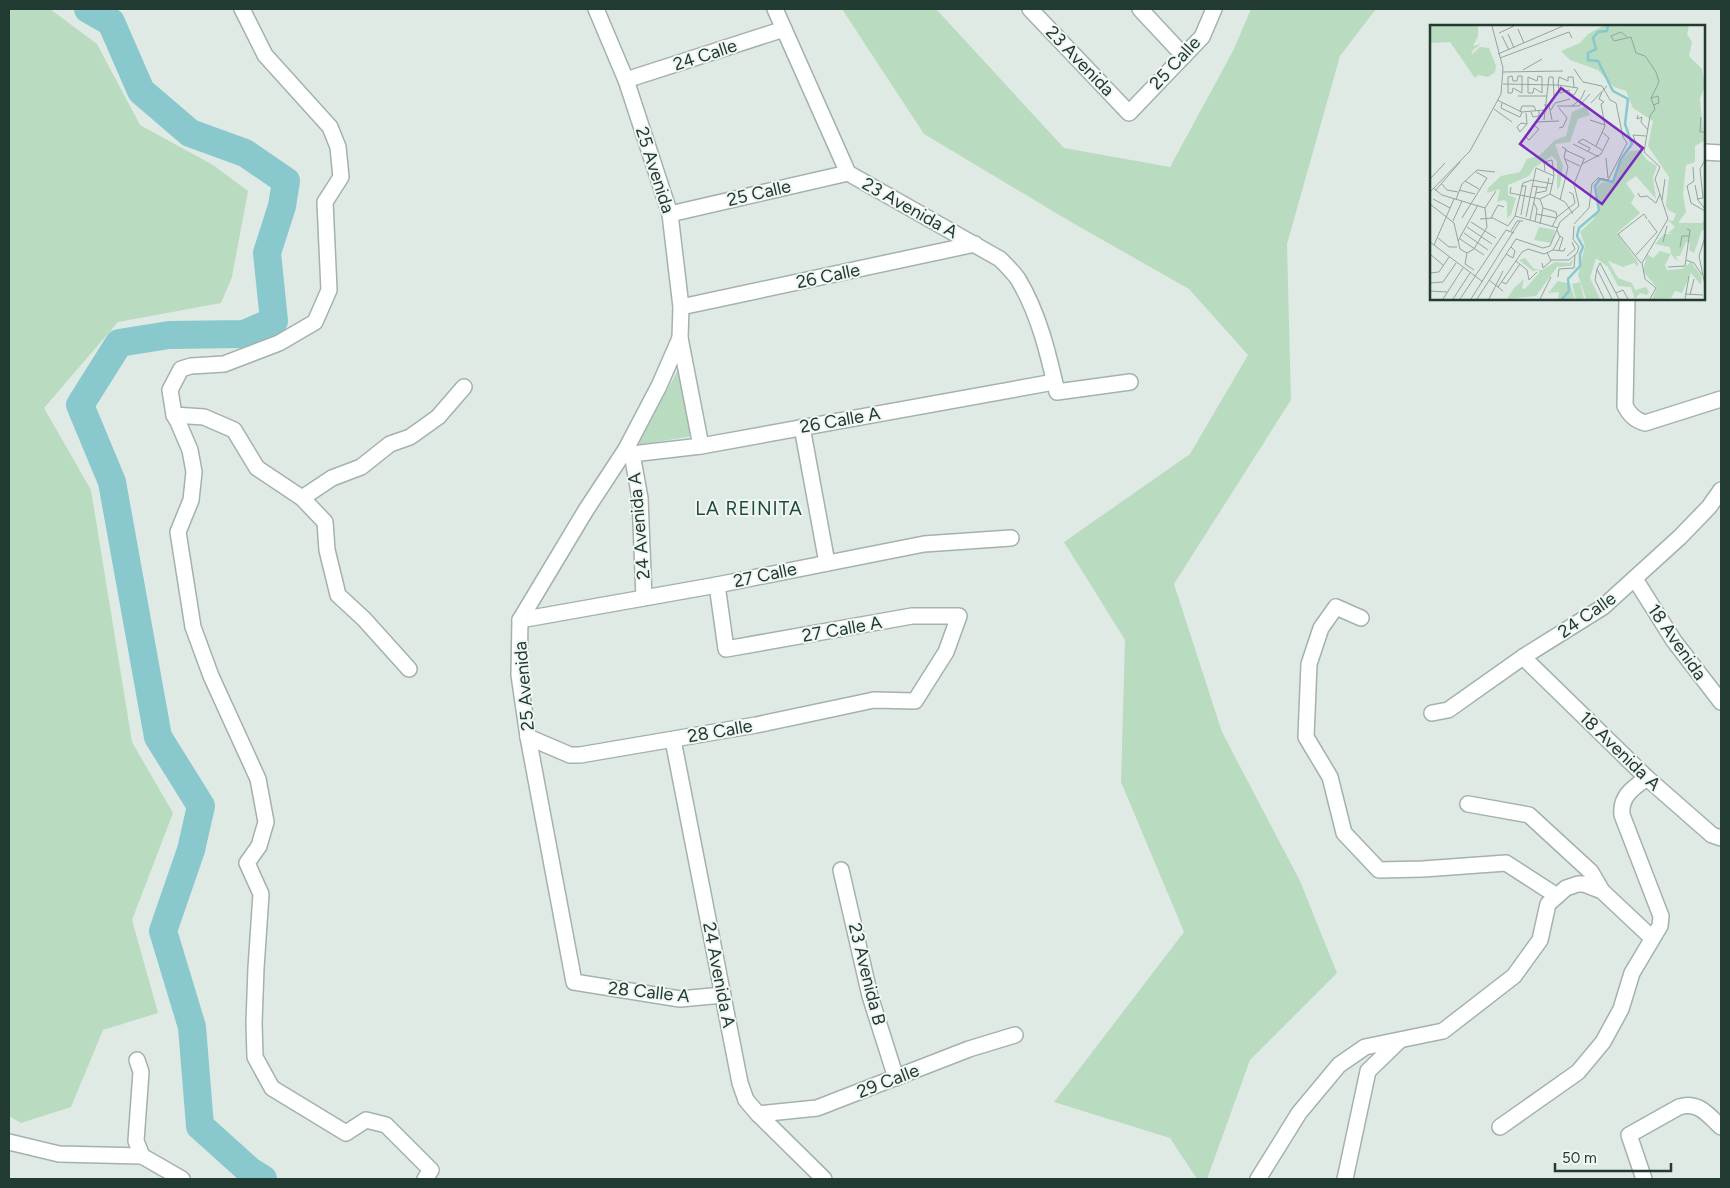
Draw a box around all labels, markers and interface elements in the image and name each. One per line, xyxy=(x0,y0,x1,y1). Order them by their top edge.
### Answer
street label: 23 Avenida xyxy=(1041,21,1119,101)
inset map xyxy=(1430,25,1705,300)
street label: 25 Calle xyxy=(1145,32,1205,94)
street label: 24 Calle xyxy=(670,34,740,76)
street label: 25 Avenida xyxy=(631,124,679,216)
street label: 23 Avenida A xyxy=(858,173,962,243)
street label: 25 Calle xyxy=(725,175,793,211)
street label: 26 Calle xyxy=(794,258,862,293)
street label: 26 Calle A xyxy=(798,402,882,438)
street label: 24 Avenida A xyxy=(623,472,655,580)
district label: LA REINITA xyxy=(695,497,803,520)
street label: 27 Calle xyxy=(731,558,799,592)
street label: 24 Calle xyxy=(1554,587,1620,643)
street label: 18 Avenida xyxy=(1643,600,1711,684)
street label: 27 Calle A xyxy=(800,611,884,647)
street label: 25 Avenida xyxy=(509,640,539,732)
street label: 18 Avenida A xyxy=(1575,707,1665,795)
street label: 28 Calle xyxy=(686,714,754,748)
street label: 24 Avenida A xyxy=(698,920,740,1030)
street label: 23 Avenida B xyxy=(844,921,890,1027)
street label: 28 Calle A xyxy=(607,977,691,1007)
street label: 29 Calle xyxy=(854,1059,922,1103)
scale bar xyxy=(1555,1140,1671,1172)
text: 50 m xyxy=(1562,1149,1597,1167)

